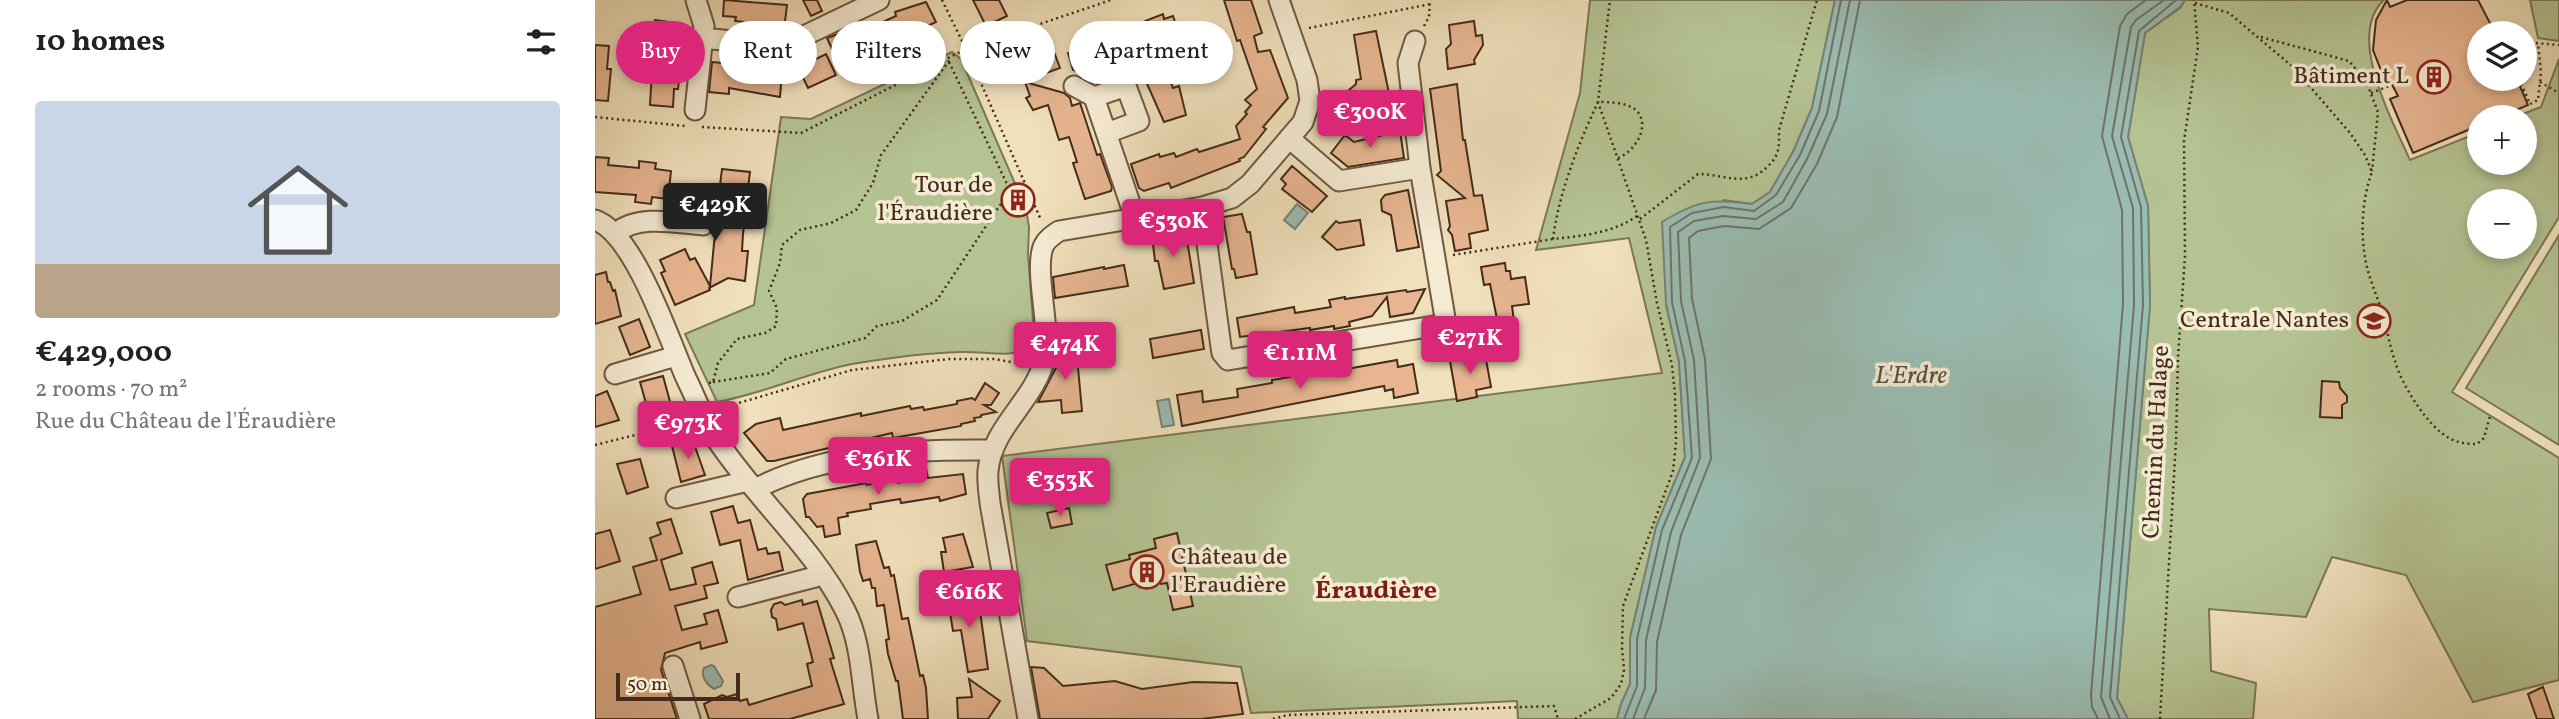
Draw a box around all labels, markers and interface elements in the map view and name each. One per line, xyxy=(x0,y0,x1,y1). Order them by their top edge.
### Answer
text: 10 homes xyxy=(35,21,165,63)
chip: Buy xyxy=(616,21,705,84)
chip: Rent xyxy=(719,21,817,84)
chip: Filters xyxy=(831,21,946,84)
chip: New xyxy=(960,21,1055,84)
chip: Apartment xyxy=(1069,21,1233,84)
map controls xyxy=(2467,21,2537,259)
button: layers xyxy=(2467,21,2537,91)
icon: filters xyxy=(522,23,560,61)
building icon: Bâtiment L xyxy=(2415,58,2453,96)
place label: Bâtiment L xyxy=(2293,60,2409,94)
pin: €300K xyxy=(1321,90,1419,150)
text: €300K xyxy=(1333,97,1407,129)
button: + xyxy=(2467,105,2537,175)
icon: home xyxy=(235,147,361,273)
place label: Tour de l'Éraudière xyxy=(878,169,993,231)
building icon: Tour de l'Éraudière xyxy=(999,181,1037,219)
pin: €429K xyxy=(666,184,764,243)
button: − xyxy=(2467,189,2537,259)
text: €429K xyxy=(679,190,751,222)
pin: €530K xyxy=(1124,200,1222,259)
text: €530K xyxy=(1138,206,1208,238)
school or university icon: Centrale Nantes xyxy=(2355,302,2393,340)
place label: Centrale Nantes xyxy=(2180,304,2349,338)
pin: €271K xyxy=(1421,316,1519,376)
pin: €474K xyxy=(1016,322,1114,382)
text: €271K xyxy=(1437,323,1503,355)
text: €474K xyxy=(1030,329,1100,361)
text: €429,000 xyxy=(35,332,172,374)
pin: €1.11M xyxy=(1243,332,1357,391)
text: €1.11M xyxy=(1263,338,1337,370)
street label: Chemin du Halage xyxy=(2135,344,2179,540)
water label: L'Erdre xyxy=(1875,358,1948,394)
text: 2 rooms · 70 m² xyxy=(35,374,188,406)
pin: €973K xyxy=(639,402,737,461)
text: Rue du Château de l'Éraudière xyxy=(35,406,336,438)
text: €973K xyxy=(654,408,722,440)
pin: €361K xyxy=(829,438,927,497)
text: €361K xyxy=(844,444,912,476)
pin: €353K xyxy=(1011,458,1109,518)
text: €353K xyxy=(1026,465,1094,497)
place label: Château de l'Eraudière xyxy=(1171,541,1287,603)
building icon: Château de l'Eraudière xyxy=(1128,553,1166,591)
pin: €616K xyxy=(920,570,1018,630)
district label: Éraudière xyxy=(1315,573,1437,609)
text: €616K xyxy=(935,577,1003,609)
scale bar xyxy=(616,670,740,702)
text: 50 m xyxy=(627,672,668,698)

